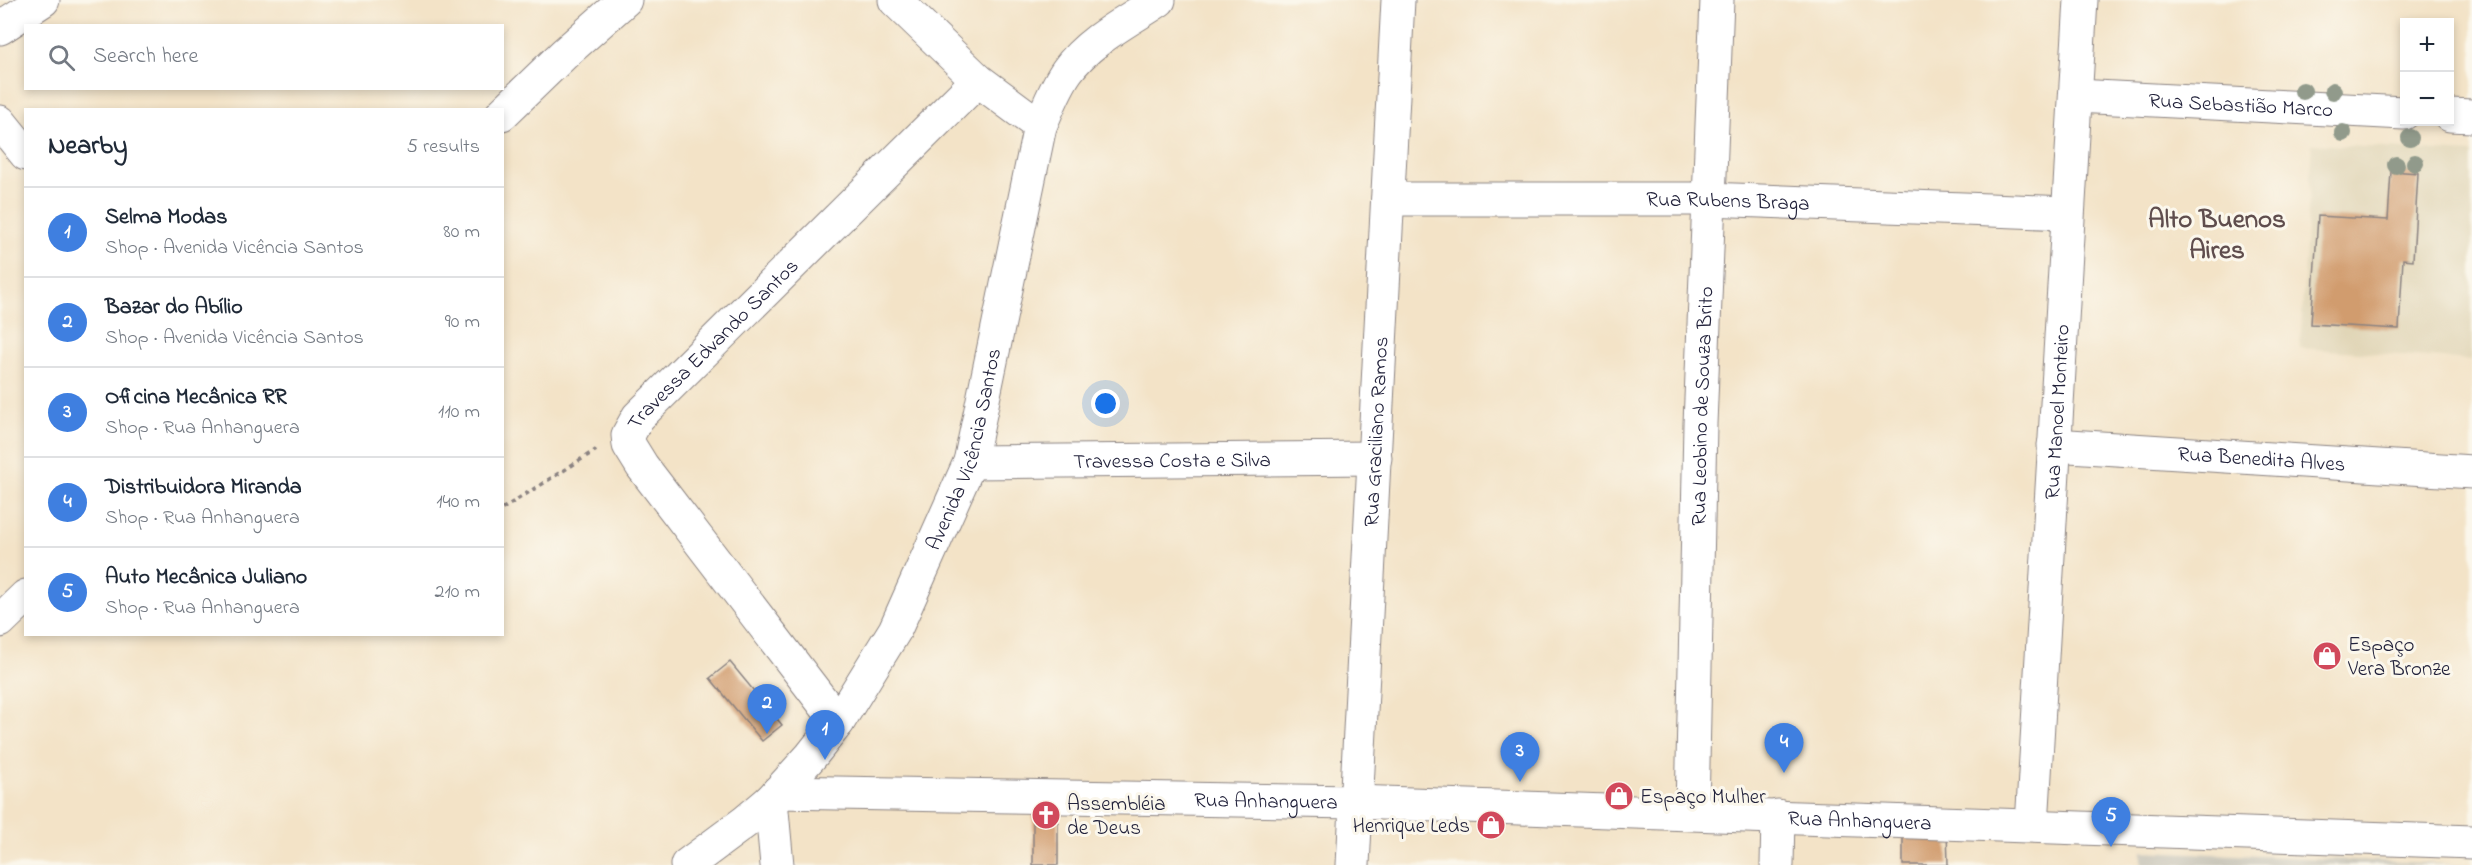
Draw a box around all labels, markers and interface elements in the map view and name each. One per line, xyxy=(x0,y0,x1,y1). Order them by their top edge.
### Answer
map controls xyxy=(2400,18,2454,126)
button: + xyxy=(2400,18,2454,72)
search box xyxy=(24,24,504,90)
icon: search xyxy=(45,41,78,74)
text: Search here xyxy=(93,41,198,73)
button: − xyxy=(2400,72,2454,126)
street label: Rua Sebastião Marco xyxy=(2148,87,2334,126)
text: Nearby xyxy=(48,128,127,166)
text: 5 results xyxy=(407,133,480,162)
street label: Rua Rubens Braga xyxy=(1646,186,1810,222)
district label: Alto Buenos Aires xyxy=(2148,201,2286,271)
text: Selma Modas xyxy=(105,202,227,234)
text: 1 xyxy=(64,218,71,247)
text: 80 m xyxy=(443,218,480,247)
text: Shop · Avenida Vicência Santos xyxy=(105,234,364,263)
street label: Travessa Edvando Santos xyxy=(621,253,806,436)
street label: Rua Leobino de Souza Brito xyxy=(1685,286,1723,526)
text: Bazar do Abílio xyxy=(105,292,243,324)
text: 2 xyxy=(63,308,72,337)
text: 90 m xyxy=(445,308,480,337)
street label: Rua Manoel Monteiro xyxy=(2038,323,2079,500)
text: Shop · Avenida Vicência Santos xyxy=(105,324,364,353)
street label: Rua Graciliano Ramos xyxy=(1358,336,1397,528)
street label: Avenida Vicência Santos xyxy=(919,346,1010,556)
text: Oficina Mecânica RR xyxy=(105,382,287,414)
your location xyxy=(1091,389,1120,418)
text: 3 xyxy=(63,398,72,427)
text: 110 m xyxy=(438,398,480,427)
text: Shop · Rua Anhanguera xyxy=(105,414,300,443)
street label: Rua Benedita Alves xyxy=(2177,440,2346,481)
street label: Travessa Costa e Silva xyxy=(1073,446,1271,478)
text: Distribuidora Miranda xyxy=(105,472,302,504)
text: 4 xyxy=(63,488,72,517)
text: 140 m xyxy=(436,488,480,517)
text: Shop · Rua Anhanguera xyxy=(105,504,300,533)
text: Auto Mecânica Juliano xyxy=(105,562,307,594)
text: 5 xyxy=(62,578,73,607)
text: 210 m xyxy=(435,578,480,607)
text: Shop · Rua Anhanguera xyxy=(105,594,300,623)
place label: Espaço Vera Bronze xyxy=(2347,631,2451,685)
shop icon: Espaço Vera Bronze xyxy=(2311,640,2343,672)
pin: 2 xyxy=(748,684,786,734)
pin: 1 xyxy=(806,710,844,760)
pin: 4 xyxy=(1764,724,1804,773)
pin: 3 xyxy=(1500,732,1540,782)
shop icon: Espaço Mulher xyxy=(1603,780,1635,812)
place label: Espaço Mulher xyxy=(1640,783,1766,813)
street label: Rua Anhanguera xyxy=(1194,786,1338,820)
place label: Assembléia de Deus xyxy=(1067,790,1166,844)
pin: 5 xyxy=(2092,798,2130,847)
church icon: Assembléia de Deus xyxy=(1030,799,1062,831)
street label: Rua Anhanguera xyxy=(1787,805,1932,840)
shop icon: Henrique Leds xyxy=(1475,809,1507,841)
place label: Henrique Leds xyxy=(1353,812,1470,842)

